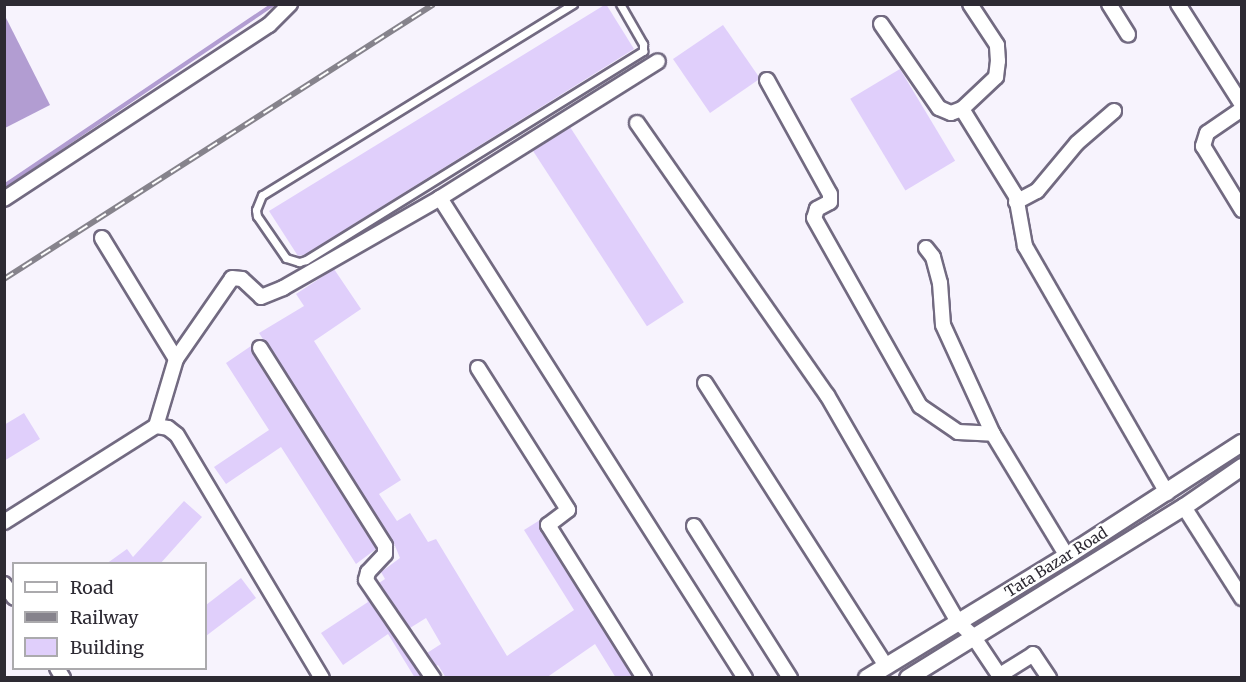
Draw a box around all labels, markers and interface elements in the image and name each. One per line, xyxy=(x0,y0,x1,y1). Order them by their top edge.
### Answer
street label: Tata Bazar Road xyxy=(1001,523,1111,601)
legend xyxy=(12,562,207,670)
text: Road xyxy=(70,576,114,599)
text: Railway xyxy=(70,606,138,629)
text: Building xyxy=(70,636,144,659)

